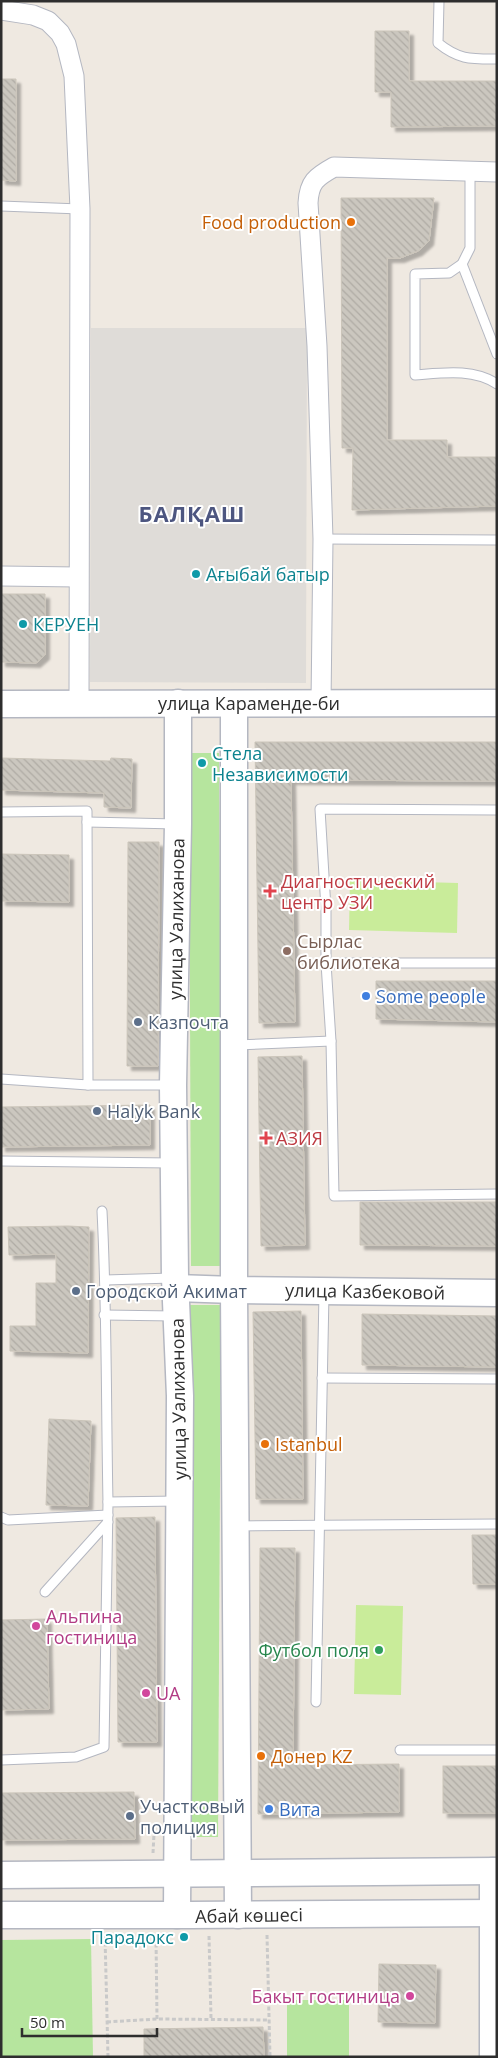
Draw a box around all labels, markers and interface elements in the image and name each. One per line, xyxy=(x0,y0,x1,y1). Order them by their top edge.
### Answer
place label: Food production xyxy=(202,210,341,234)
marker: Food production xyxy=(345,216,357,228)
district label: БАЛҚАШ xyxy=(138,498,246,528)
place label: Ағыбай батыр xyxy=(206,562,330,586)
marker: Ағыбай батыр xyxy=(190,568,202,580)
place label: КЕРУЕН xyxy=(33,612,99,636)
marker: КЕРУЕН xyxy=(17,618,29,630)
street label: улица Караменде-би xyxy=(158,691,340,715)
place label: Стела Независимости xyxy=(212,741,349,786)
marker: Стела Независимости xyxy=(196,757,208,769)
street label: улица Уалиханова xyxy=(163,838,189,1000)
place label: Диагностический центр УЗИ xyxy=(281,869,435,914)
marker: Диагностический центр УЗИ xyxy=(263,884,277,898)
place label: Сырлас библиотека xyxy=(297,929,400,974)
marker: Сырлас библиотека xyxy=(281,945,293,957)
place label: Some people xyxy=(376,984,486,1008)
marker: Some people xyxy=(360,990,372,1002)
place label: Казпочта xyxy=(148,1010,229,1034)
marker: Казпочта xyxy=(132,1016,144,1028)
place label: Halyk Bank xyxy=(107,1099,201,1123)
marker: Halyk Bank xyxy=(91,1105,103,1117)
place label: АЗИЯ xyxy=(276,1126,323,1150)
marker: АЗИЯ xyxy=(260,1132,272,1144)
street label: улица Казбековой xyxy=(285,1278,445,1304)
place label: Городской Акимат xyxy=(86,1279,248,1303)
marker: Городской Акимат xyxy=(70,1285,82,1297)
street label: улица Уалиханова xyxy=(165,1318,191,1480)
place label: Istanbul xyxy=(275,1432,343,1456)
marker: Istanbul xyxy=(259,1438,271,1450)
place label: Альпина гостиница xyxy=(46,1604,137,1649)
marker: Альпина гостиница xyxy=(30,1620,42,1632)
place label: Футбол поля xyxy=(258,1638,369,1662)
marker: Футбол поля xyxy=(373,1644,385,1656)
place label: UA xyxy=(156,1681,181,1705)
marker: UA xyxy=(140,1687,152,1699)
place label: Донер KZ xyxy=(271,1744,353,1768)
marker: Донер KZ xyxy=(255,1750,267,1762)
place label: Участковый полиция xyxy=(140,1794,245,1839)
place label: Вита xyxy=(279,1797,321,1821)
marker: Вита xyxy=(263,1803,275,1815)
marker: Участковый полиция xyxy=(124,1810,136,1822)
street label: Абай көшесі xyxy=(195,1902,303,1928)
place label: Парадокс xyxy=(91,1925,174,1949)
marker: Парадокс xyxy=(178,1931,190,1943)
place label: Бакыт гостиница xyxy=(251,1984,400,2008)
marker: Бакыт гостиница xyxy=(404,1990,416,2002)
scale bar xyxy=(22,2006,158,2038)
text: 50 m xyxy=(30,2012,65,2032)

